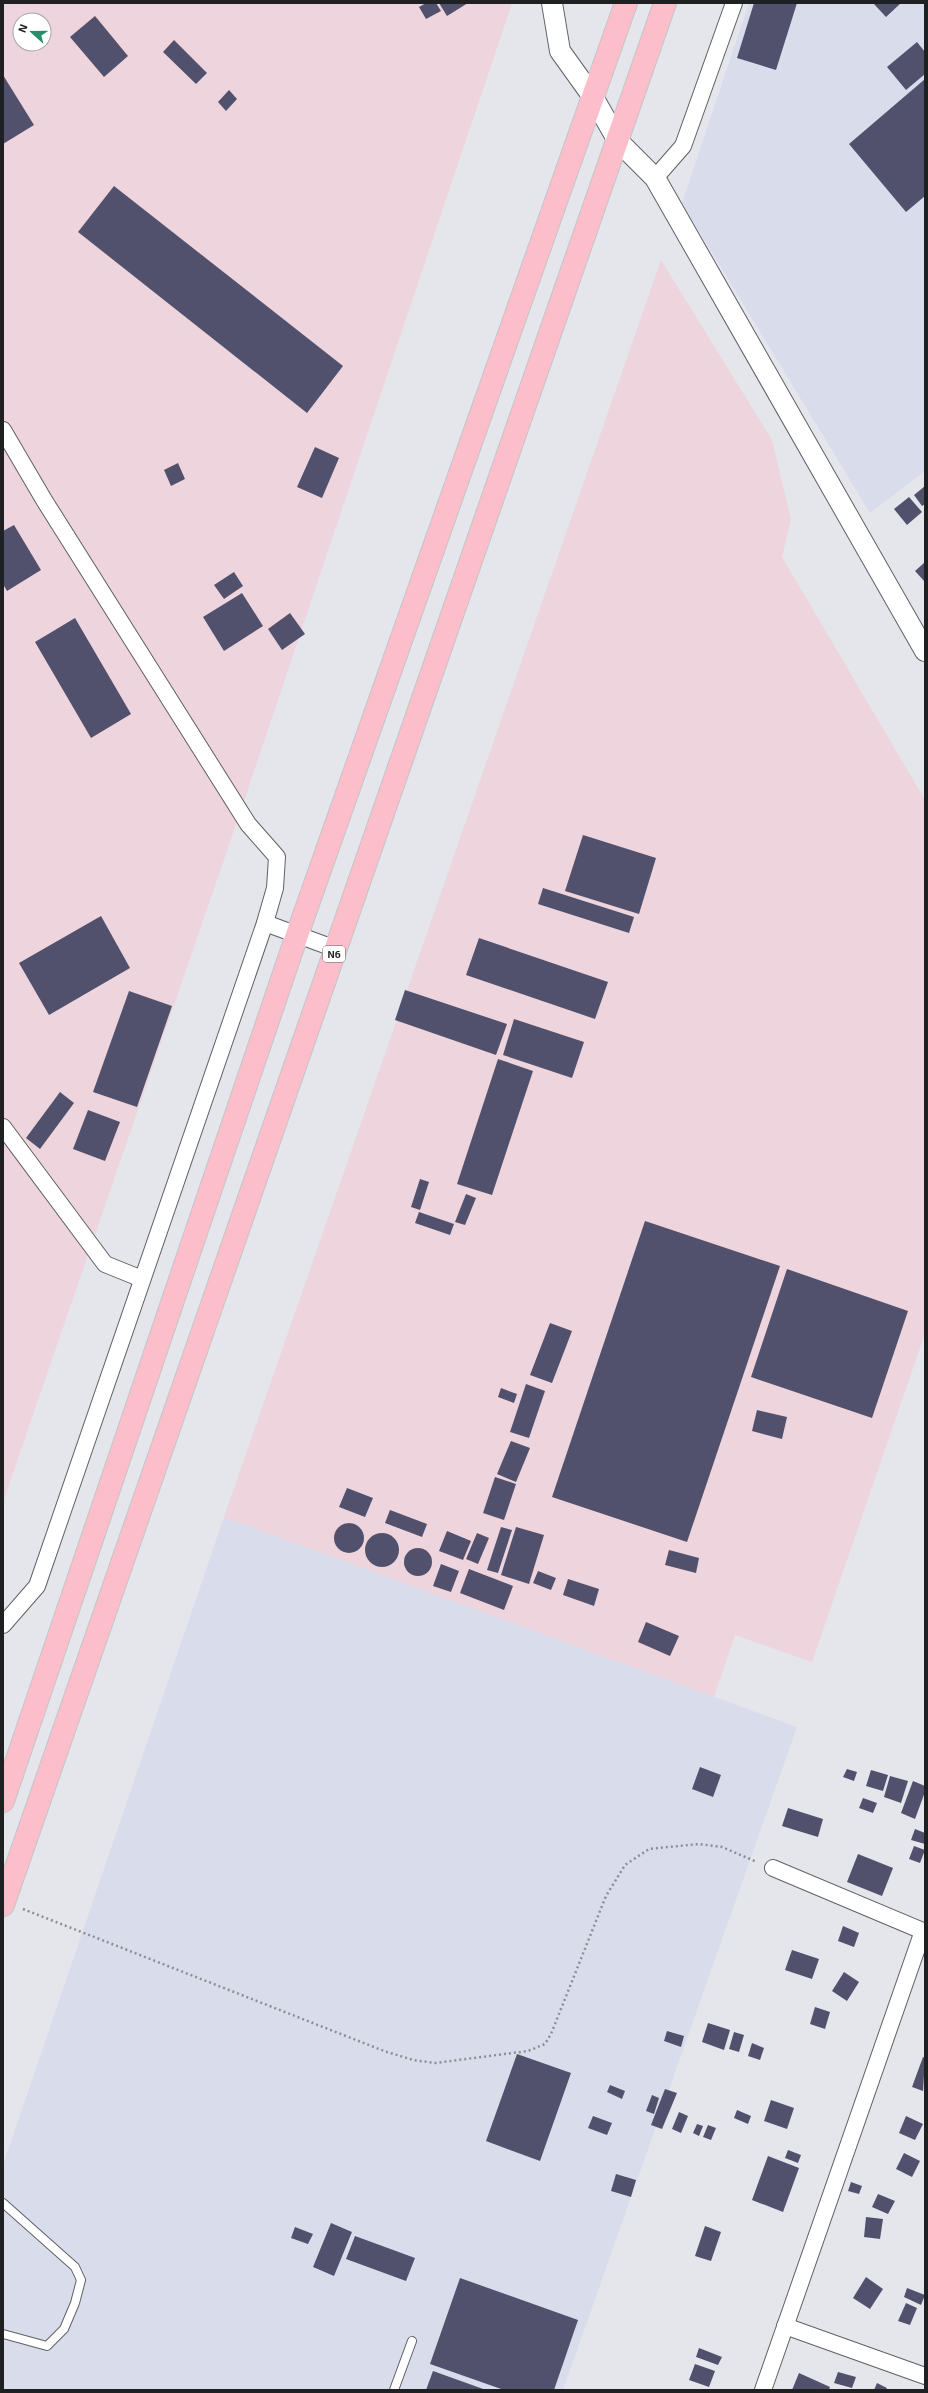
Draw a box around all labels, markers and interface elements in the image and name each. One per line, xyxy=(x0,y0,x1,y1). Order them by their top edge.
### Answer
north arrow xyxy=(12,12,52,52)
text: N xyxy=(15,22,30,34)
road number: N6 xyxy=(323,946,345,962)

